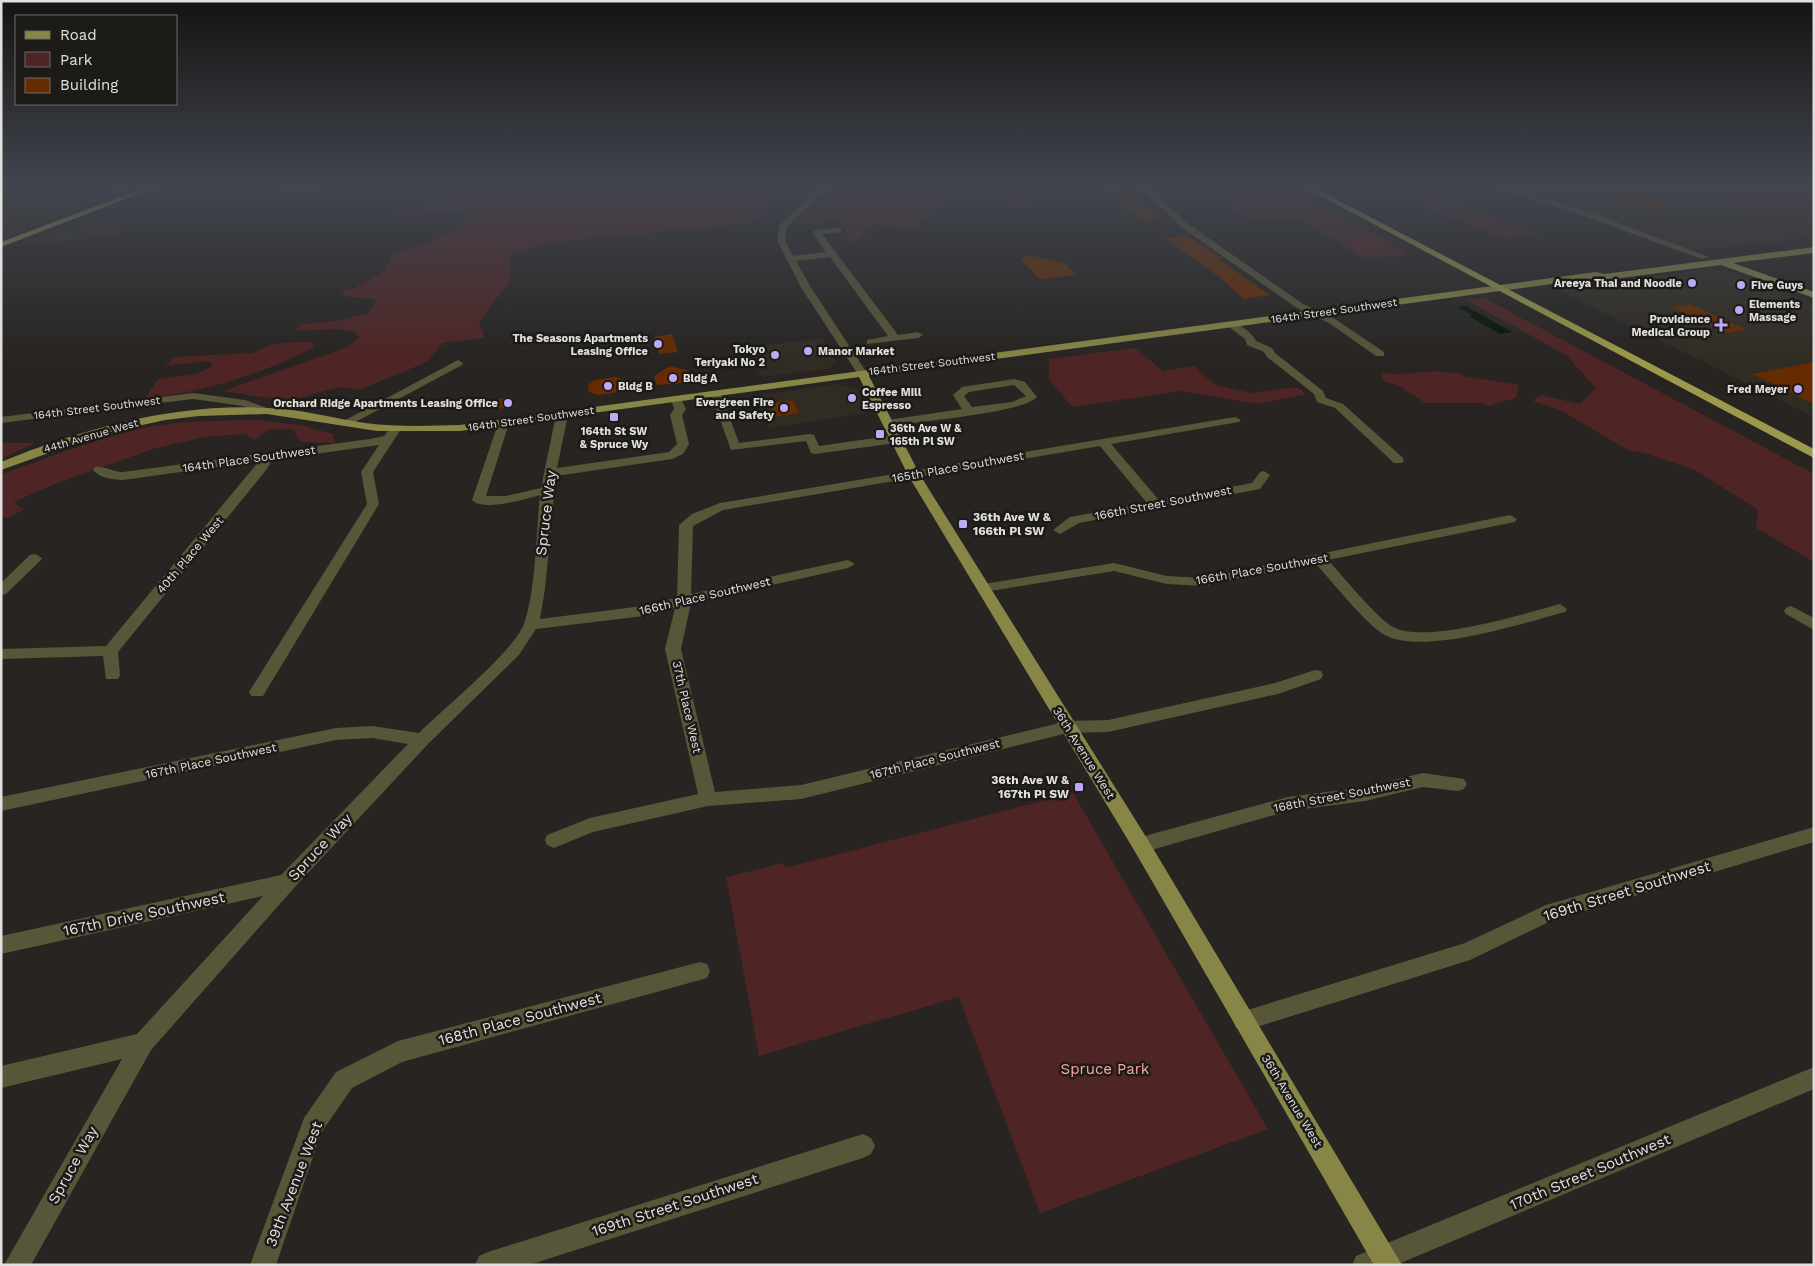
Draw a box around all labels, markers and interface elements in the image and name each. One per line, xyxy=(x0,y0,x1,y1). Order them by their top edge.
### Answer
legend xyxy=(15,15,178,105)
text: Road xyxy=(60,26,97,44)
text: Park xyxy=(60,51,93,69)
text: Building xyxy=(60,76,118,94)
place label: Areeya Thai and Noodle xyxy=(1554,277,1682,290)
marker: Areeya Thai and Noodle xyxy=(1686,277,1698,289)
marker: Five Guys xyxy=(1735,279,1747,291)
place label: Five Guys xyxy=(1751,279,1803,292)
street label: 164th Street Southwest xyxy=(1270,296,1398,326)
place label: Elements Massage xyxy=(1749,298,1800,324)
marker: Elements Massage xyxy=(1733,304,1745,316)
place label: Providence Medical Group xyxy=(1631,313,1710,339)
marker: Providence Medical Group xyxy=(1714,318,1728,332)
place label: The Seasons Apartments Leasing Office xyxy=(512,332,648,358)
marker: The Seasons Apartments Leasing Office xyxy=(652,338,664,350)
place label: Tokyo Teriyaki No 2 xyxy=(694,343,765,369)
marker: Manor Market xyxy=(802,345,814,357)
place label: Manor Market xyxy=(818,345,894,358)
marker: Tokyo Teriyaki No 2 xyxy=(769,349,781,361)
street label: 164th Street Southwest xyxy=(868,350,996,378)
marker: Bldg A xyxy=(667,372,679,384)
place label: Bldg A xyxy=(683,372,718,385)
marker: Bldg B xyxy=(602,380,614,392)
place label: Bldg B xyxy=(618,380,653,393)
place label: Fred Meyer xyxy=(1727,383,1788,396)
marker: Fred Meyer xyxy=(1792,383,1804,395)
place label: Coffee Mill Espresso xyxy=(862,386,922,412)
marker: Coffee Mill Espresso xyxy=(846,392,858,404)
street label: 164th Street Southwest xyxy=(33,394,161,422)
place label: Evergreen Fire and Safety xyxy=(696,396,775,422)
place label: Orchard Ridge Apartments Leasing Office xyxy=(273,397,498,410)
marker: Orchard Ridge Apartments Leasing Office xyxy=(502,397,514,409)
marker: Evergreen Fire and Safety xyxy=(778,402,790,414)
street label: 164th Street Southwest xyxy=(467,404,595,434)
marker: 164th St SW & Spruce Wy xyxy=(608,411,620,423)
street label: 44th Avenue West xyxy=(42,416,140,456)
place label: 36th Ave W & 165th Pl SW xyxy=(890,422,962,448)
place label: 164th St SW & Spruce Wy xyxy=(580,425,649,451)
marker: 36th Ave W & 165th Pl SW xyxy=(874,428,886,440)
street label: 164th Place Southwest xyxy=(182,443,316,475)
street label: 165th Place Southwest xyxy=(891,448,1025,486)
street label: Spruce Way xyxy=(532,469,560,557)
street label: 166th Street Southwest xyxy=(1094,483,1232,523)
place label: 36th Ave W & 166th Pl SW xyxy=(973,510,1051,538)
street label: 40th Place West xyxy=(154,514,226,596)
marker: 36th Ave W & 166th Pl SW xyxy=(957,518,969,530)
street label: 166th Place Southwest xyxy=(1195,550,1329,588)
street label: 166th Place Southwest xyxy=(638,574,772,618)
street label: 37th Place West xyxy=(670,659,704,755)
street label: 36th Avenue West xyxy=(1050,704,1118,802)
street label: 167th Place Southwest xyxy=(869,736,1001,782)
street label: 167th Place Southwest xyxy=(144,740,278,782)
place label: 36th Ave W & 167th Pl SW xyxy=(991,773,1069,801)
street label: 168th Street Southwest xyxy=(1272,775,1412,815)
marker: 36th Ave W & 167th Pl SW xyxy=(1073,781,1085,793)
street label: Spruce Way xyxy=(284,809,356,884)
street label: 169th Street Southwest xyxy=(1541,857,1713,925)
street label: 167th Drive Southwest xyxy=(62,888,227,940)
street label: 168th Place Southwest xyxy=(437,988,604,1049)
street label: 36th Avenue West xyxy=(1259,1052,1325,1150)
park label: Spruce Park xyxy=(1061,1060,1150,1078)
street label: 39th Avenue West xyxy=(262,1118,326,1249)
street label: Spruce Way xyxy=(44,1123,102,1207)
street label: 170th Street Southwest xyxy=(1507,1130,1674,1214)
street label: 169th Street Southwest xyxy=(590,1169,761,1240)

